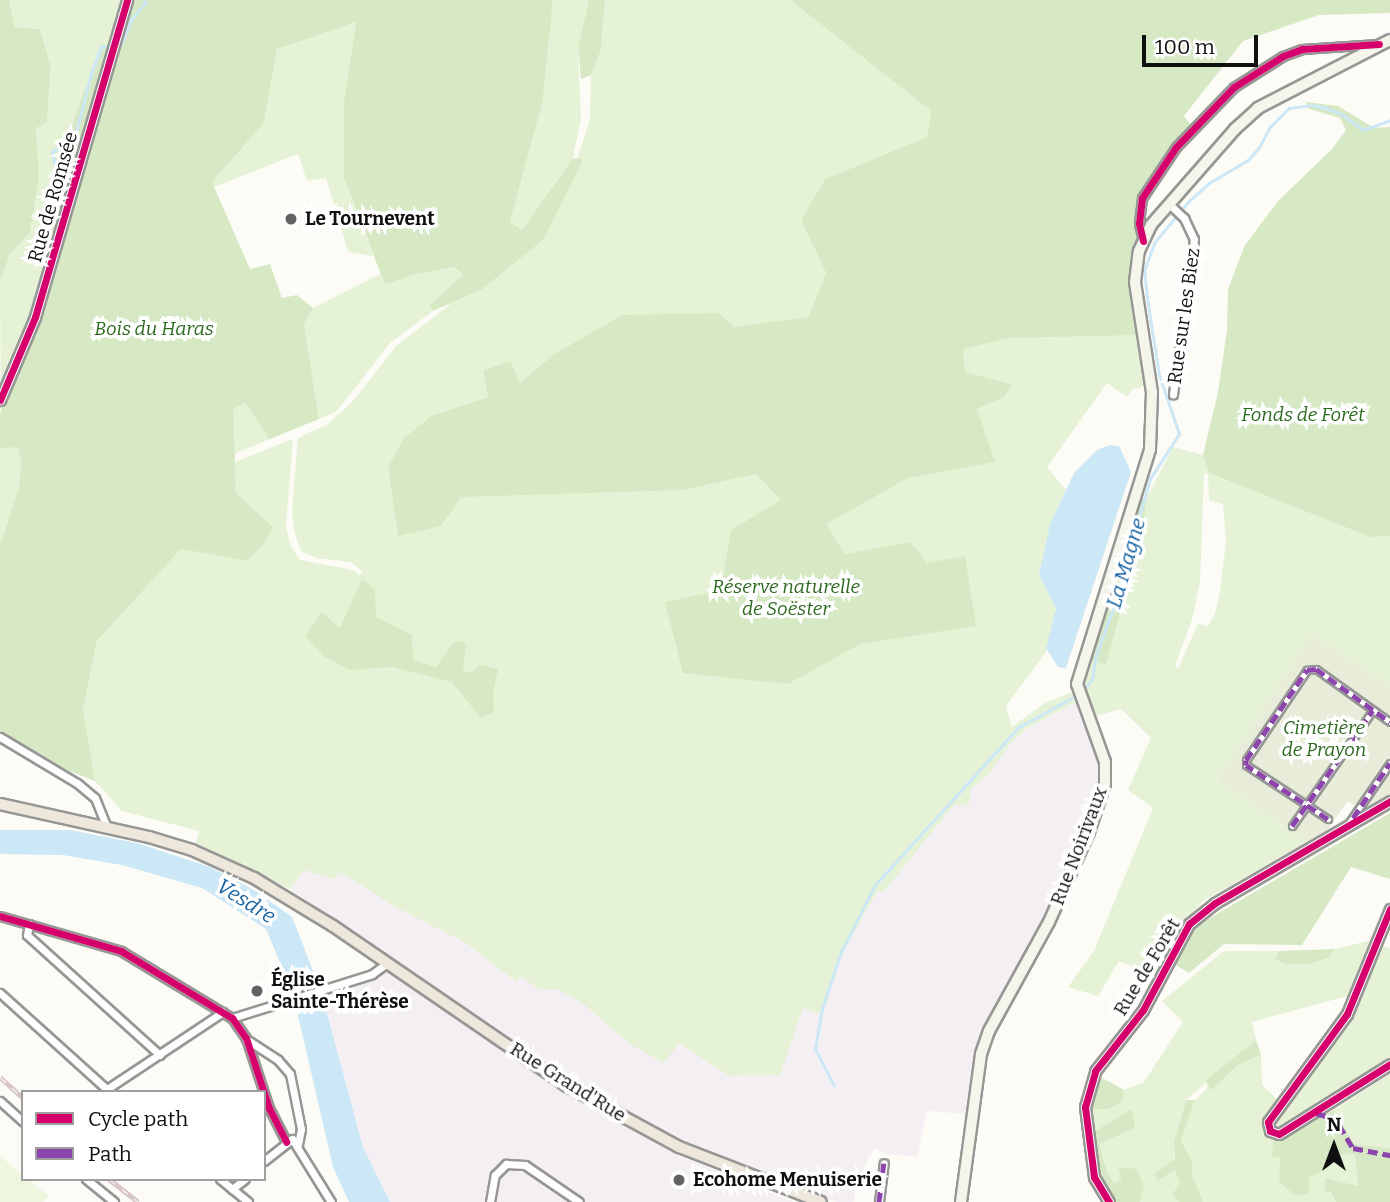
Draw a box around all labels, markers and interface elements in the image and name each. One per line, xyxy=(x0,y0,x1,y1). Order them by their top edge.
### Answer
scale bar xyxy=(1145,21,1260,65)
text: 100 m xyxy=(1155,34,1215,60)
street label: Rue de Romsée xyxy=(23,129,83,265)
place label: Le Tournevent xyxy=(305,208,435,230)
marker: Le Tournevent xyxy=(283,211,299,227)
street label: Rue sur les Biez xyxy=(1163,247,1205,385)
park label: Bois du Haras xyxy=(94,318,214,340)
park label: Fonds de Forêt xyxy=(1241,404,1365,426)
water label: La Magne xyxy=(1101,515,1151,611)
park label: Réserve naturelle de Soëster xyxy=(712,576,860,620)
park label: Cimetière de Prayon xyxy=(1282,717,1366,761)
street label: Rue Noirivaux xyxy=(1046,784,1112,908)
water label: Vesdre xyxy=(212,873,280,929)
street label: Rue de Forêt xyxy=(1109,914,1185,1020)
place label: Église Sainte-Thérèse xyxy=(271,969,409,1013)
marker: Église Sainte-Thérèse xyxy=(249,983,265,999)
street label: Rue Grand'Rue xyxy=(506,1037,630,1127)
legend xyxy=(21,1090,266,1181)
text: Cycle path xyxy=(88,1106,188,1132)
north arrow xyxy=(1299,1111,1369,1181)
text: N xyxy=(1327,1113,1341,1136)
text: Path xyxy=(88,1141,132,1167)
place label: Ecohome Menuiserie xyxy=(693,1169,882,1191)
marker: Ecohome Menuiserie xyxy=(671,1172,687,1188)

